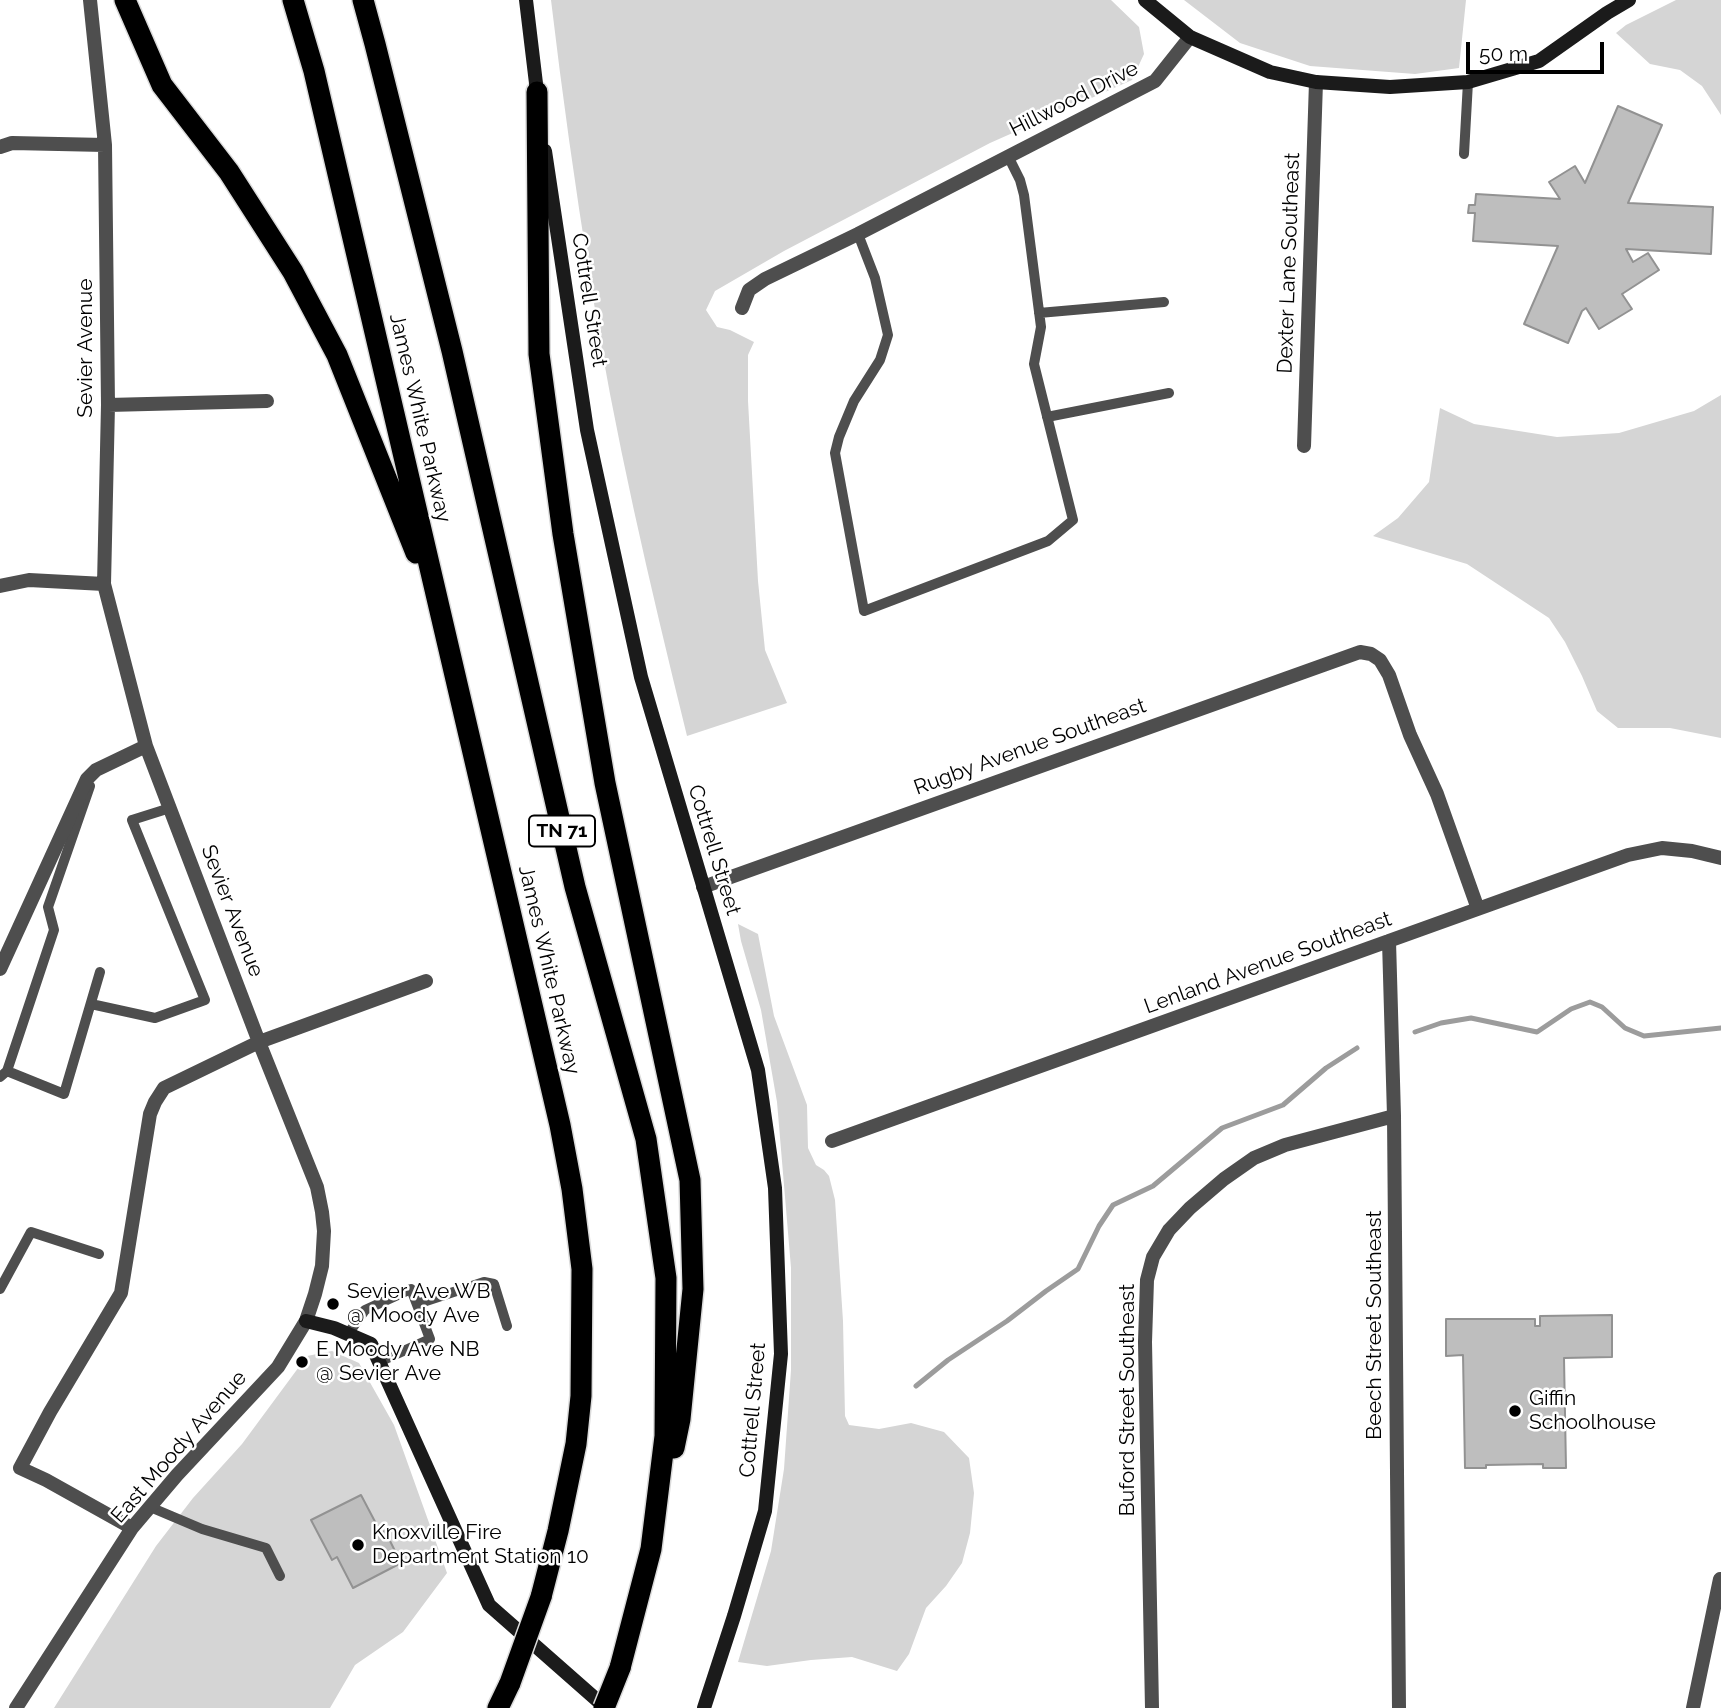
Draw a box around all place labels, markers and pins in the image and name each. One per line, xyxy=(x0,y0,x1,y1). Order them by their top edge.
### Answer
place label: Sevier Ave WB @ Moody Ave xyxy=(347,1279,491,1329)
marker: Sevier Ave WB @ Moody Ave xyxy=(325,1296,341,1312)
place label: E Moody Ave NB @ Sevier Ave xyxy=(316,1337,479,1387)
marker: E Moody Ave NB @ Sevier Ave xyxy=(294,1354,310,1370)
place label: Giffin Schoolhouse xyxy=(1529,1386,1656,1436)
marker: Giffin Schoolhouse xyxy=(1507,1403,1523,1419)
place label: Knoxville Fire Department Station 10 xyxy=(372,1520,589,1570)
marker: Knoxville Fire Department Station 10 xyxy=(350,1537,366,1553)

